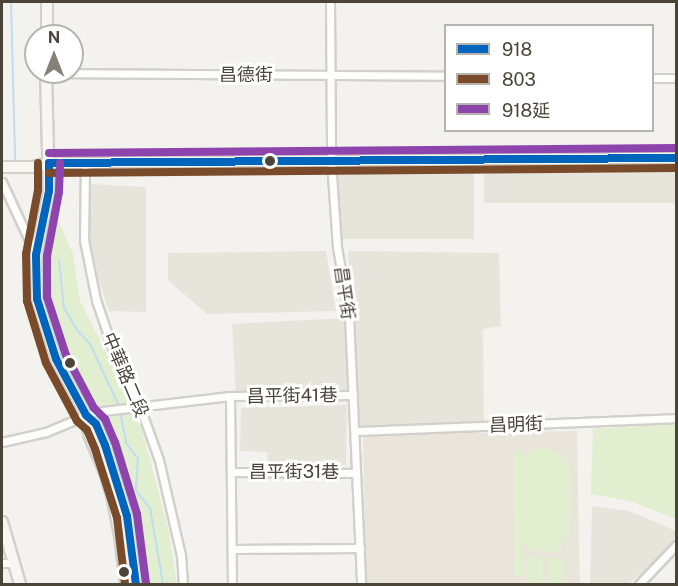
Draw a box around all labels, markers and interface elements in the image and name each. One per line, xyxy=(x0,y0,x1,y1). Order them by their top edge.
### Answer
north arrow xyxy=(24,24,84,84)
legend xyxy=(444,24,654,132)
text: N xyxy=(48,28,60,47)
text: 918 xyxy=(502,39,532,60)
street label: 昌德街 xyxy=(219,64,273,86)
text: 803 xyxy=(502,69,536,90)
text: 918延 xyxy=(502,100,550,121)
unlabelled marker xyxy=(264,155,276,167)
street label: 昌平街 xyxy=(330,265,358,321)
street label: 中華路二段 xyxy=(97,329,153,421)
unlabelled marker xyxy=(64,357,76,369)
street label: 昌平街41巷 xyxy=(246,384,338,408)
street label: 昌明街 xyxy=(489,413,543,437)
street label: 昌平街31巷 xyxy=(249,461,339,483)
unlabelled marker xyxy=(118,566,130,578)

